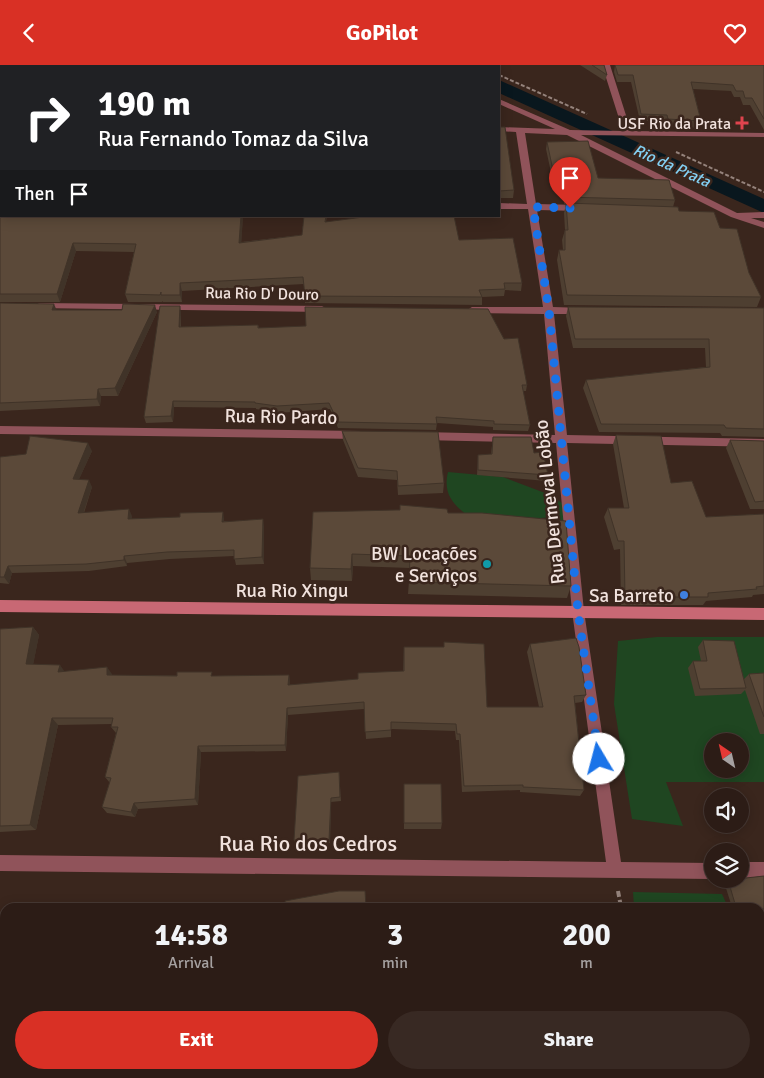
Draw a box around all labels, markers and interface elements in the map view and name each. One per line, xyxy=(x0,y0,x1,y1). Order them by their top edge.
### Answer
icon: back xyxy=(15,19,43,47)
text: GoPilot xyxy=(346,19,418,46)
icon: heart xyxy=(721,19,749,47)
text: 190 m xyxy=(98,82,191,125)
icon: right xyxy=(15,85,80,150)
place label: USF Rio da Prata xyxy=(617,114,731,134)
marker: USF Rio da Prata xyxy=(735,116,749,130)
text: Rua Fernando Tomaz da Silva xyxy=(98,125,369,152)
water label: Rio da Prata xyxy=(630,140,714,192)
pin xyxy=(549,157,591,208)
icon: arrive xyxy=(556,164,584,192)
icon: arrive xyxy=(65,180,93,208)
text: Then xyxy=(15,182,55,206)
street label: Rua Rio D' Douro xyxy=(205,283,319,305)
street label: Rua Rio Pardo xyxy=(224,404,338,430)
street label: Rua Dermeval Lobão xyxy=(529,418,571,585)
place label: BW Locações e Serviços xyxy=(371,542,477,588)
marker: BW Locações e Serviços xyxy=(481,558,493,570)
street label: Rua Rio Xingu xyxy=(236,579,348,603)
place label: Sa Barreto xyxy=(589,584,674,608)
marker: Sa Barreto xyxy=(678,589,690,601)
position arrow xyxy=(572,732,624,784)
north arrow xyxy=(704,733,749,777)
map controls xyxy=(704,733,749,888)
button: sound xyxy=(704,788,749,833)
street label: Rua Rio dos Cedros xyxy=(219,830,397,857)
button: layers xyxy=(704,843,749,888)
text: 14:58 xyxy=(154,917,228,954)
text: 3 xyxy=(387,917,403,954)
text: 200 xyxy=(562,917,611,954)
text: Arrival xyxy=(168,953,214,973)
text: min xyxy=(382,953,408,973)
text: m xyxy=(580,953,593,973)
button: Exit xyxy=(15,1011,378,1069)
button: Share xyxy=(388,1011,750,1069)

